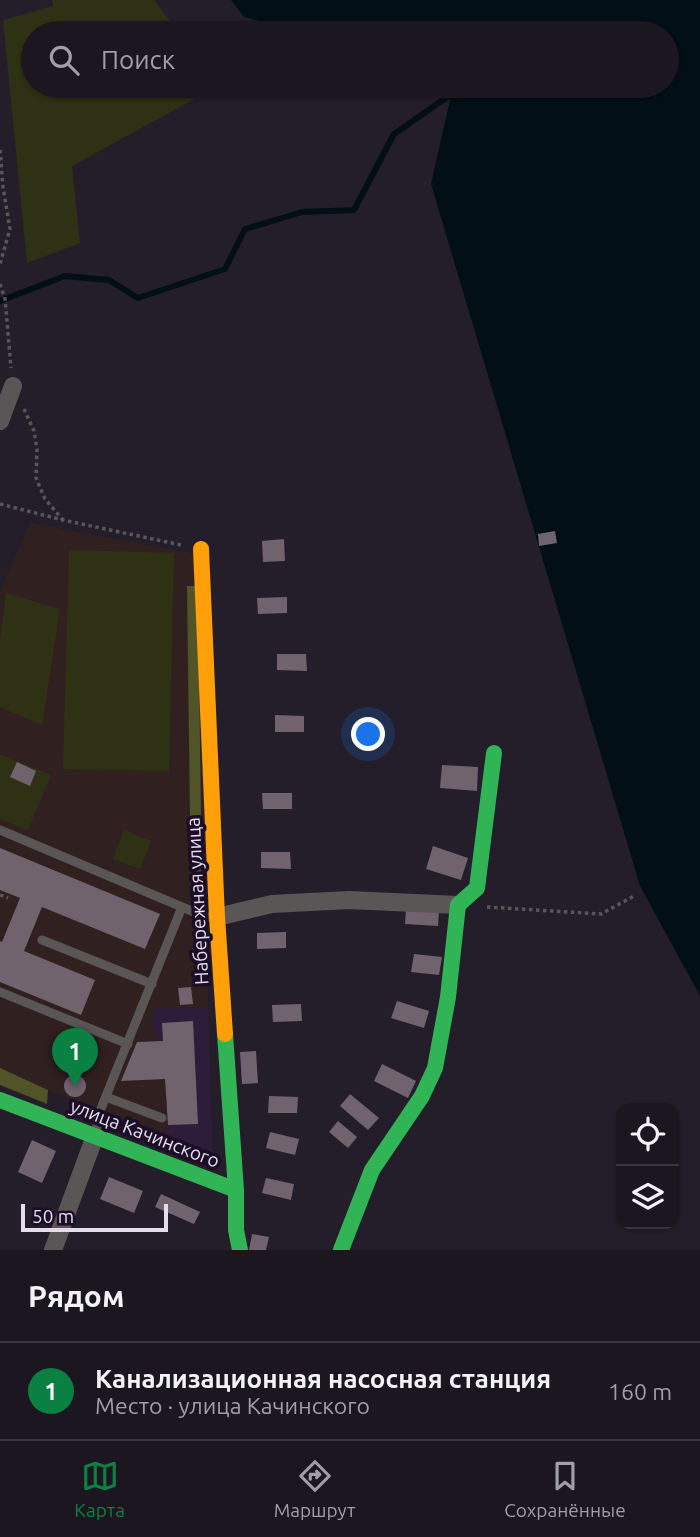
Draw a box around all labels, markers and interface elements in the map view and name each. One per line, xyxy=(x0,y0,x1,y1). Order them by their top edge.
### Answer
search box xyxy=(21,21,679,98)
icon: search xyxy=(45,41,83,79)
text: Поиск xyxy=(101,45,175,74)
your location xyxy=(351,717,385,751)
street label: Набережная улица xyxy=(182,817,212,985)
pin: 1 xyxy=(52,1028,98,1086)
street label: улица Качинского xyxy=(67,1094,223,1172)
map controls xyxy=(616,1103,679,1229)
button: locate xyxy=(616,1103,679,1166)
button: layers xyxy=(616,1166,679,1229)
scale bar xyxy=(21,1201,168,1233)
text: 50 m xyxy=(32,1205,74,1227)
text: Рядом xyxy=(28,1279,124,1313)
text: Канализационная насосная станция xyxy=(95,1364,551,1393)
text: 1 xyxy=(45,1379,57,1404)
text: 160 m xyxy=(608,1379,672,1404)
text: Место · улица Качинского xyxy=(95,1393,370,1418)
tab: Карта xyxy=(74,1457,125,1521)
tab: Маршрут xyxy=(274,1457,356,1521)
tab: Сохранённые xyxy=(504,1457,626,1521)

